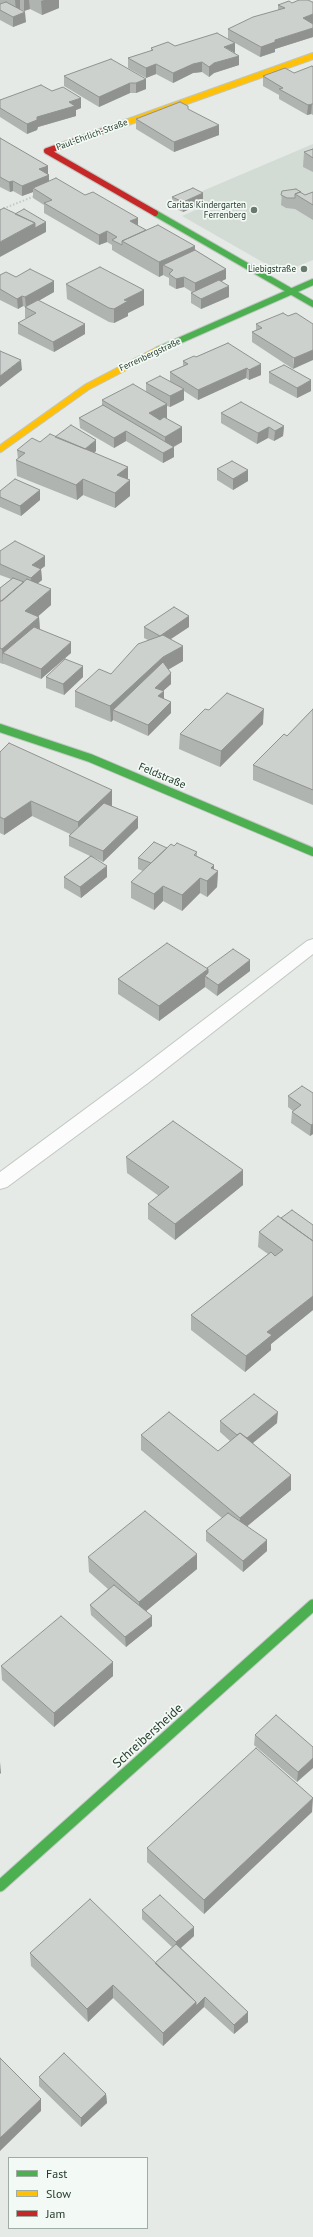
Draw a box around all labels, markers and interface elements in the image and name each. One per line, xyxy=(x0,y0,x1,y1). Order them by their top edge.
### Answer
street label: Paul-Ehrlich-Straße xyxy=(55,117,129,153)
place label: Caritas Kindergarten Ferrenberg xyxy=(167,200,246,221)
marker: Caritas Kindergarten Ferrenberg xyxy=(249,205,259,215)
place label: Liebigstraße xyxy=(248,264,296,274)
marker: Liebigstraße xyxy=(299,264,309,274)
street label: Ferrenbergstraße xyxy=(118,336,182,374)
street label: Feldstraße xyxy=(136,760,188,792)
street label: Schreibersheide xyxy=(110,1701,186,1771)
legend xyxy=(8,2157,148,2229)
text: Fast xyxy=(46,2166,67,2181)
text: Slow xyxy=(46,2186,71,2201)
text: Jam xyxy=(46,2206,65,2221)

